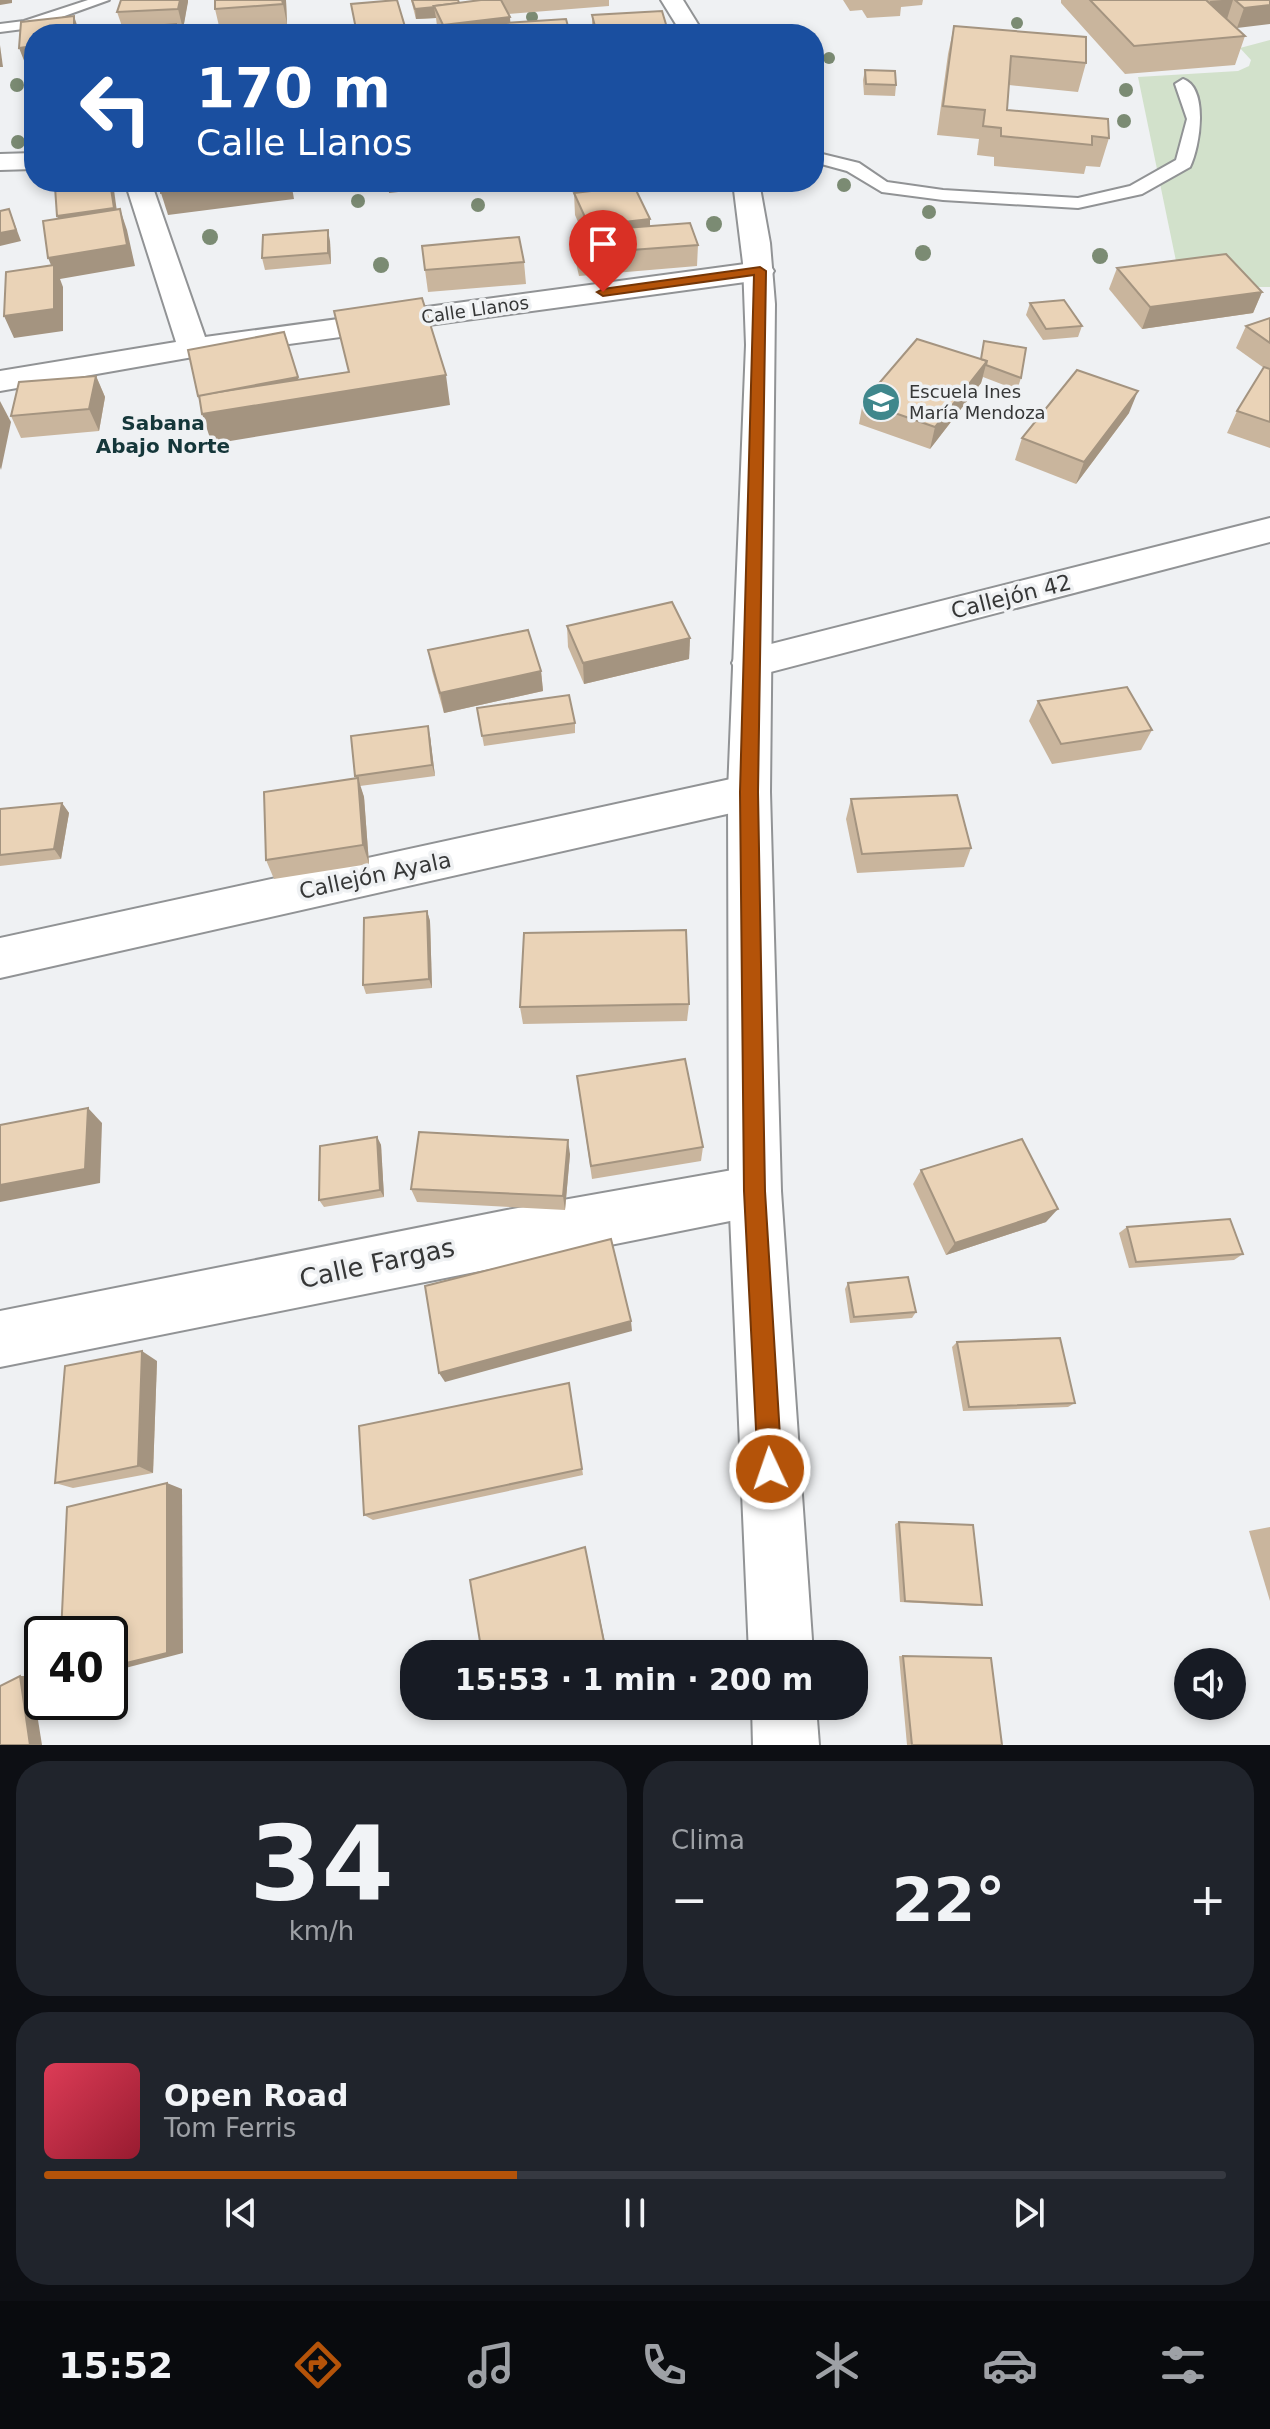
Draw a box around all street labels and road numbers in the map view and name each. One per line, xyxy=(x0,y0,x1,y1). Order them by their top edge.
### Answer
street label: Calle Llanos xyxy=(420,292,530,327)
street label: Callejón 42 xyxy=(948,569,1074,624)
street label: Callejón Ayala xyxy=(297,847,453,904)
street label: Calle Fargas xyxy=(297,1232,457,1294)

